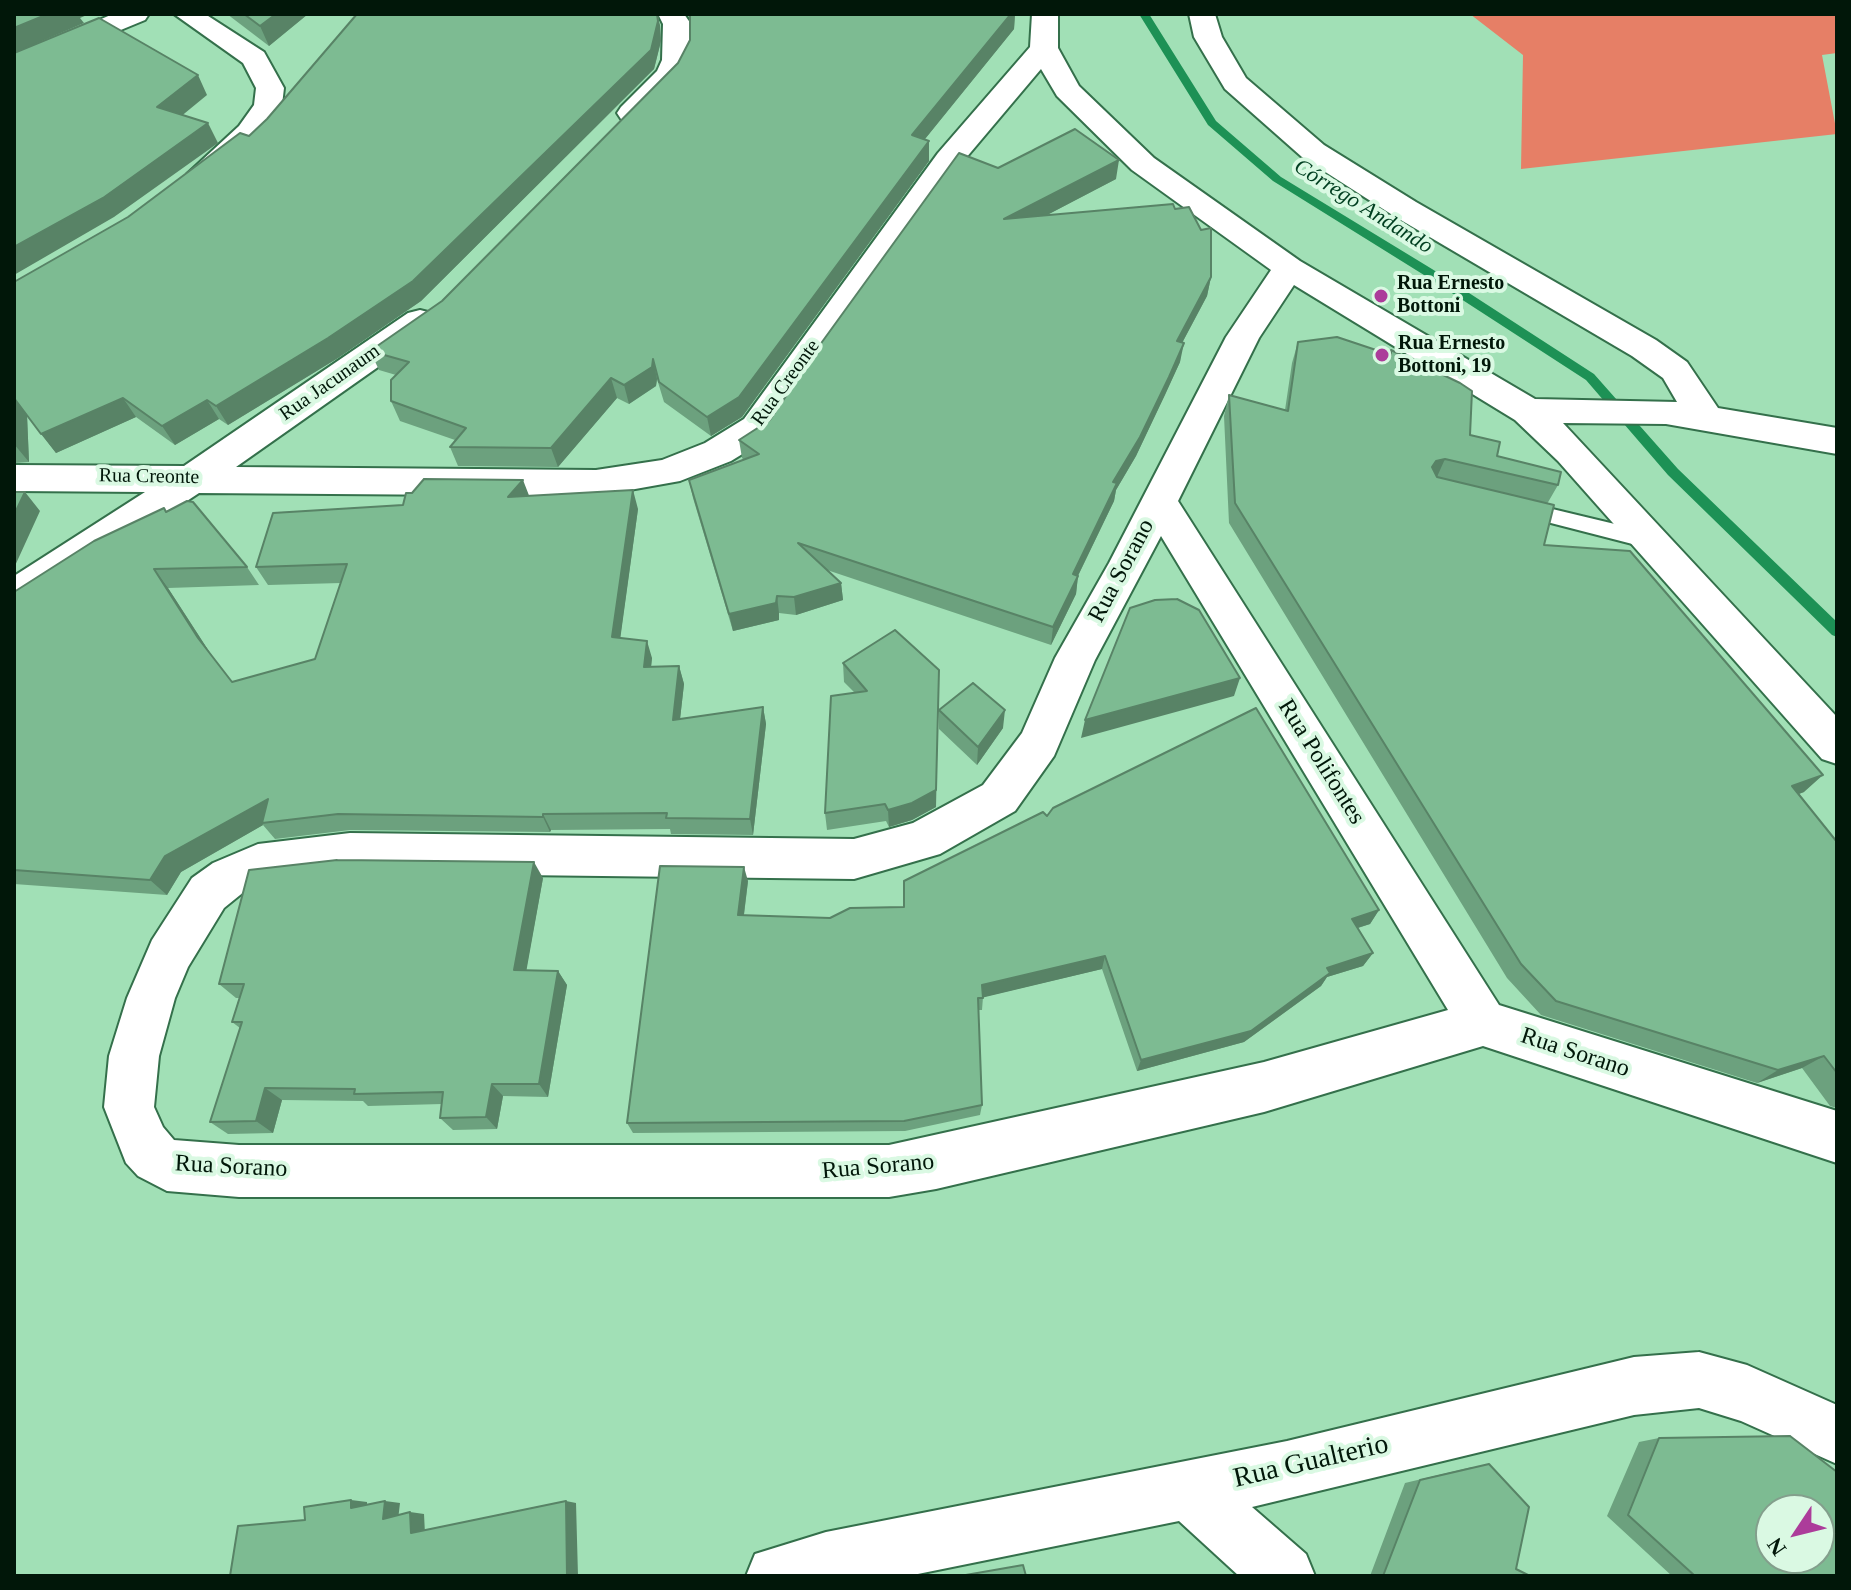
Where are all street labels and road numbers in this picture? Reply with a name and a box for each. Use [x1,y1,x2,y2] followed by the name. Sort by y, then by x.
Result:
[747,335,825,431] street label: Rua Creonte
[275,340,385,426] street label: Rua Jacunaum
[99,464,199,490] street label: Rua Creonte
[1083,515,1161,627] street label: Rua Sorano
[1271,694,1371,830] street label: Rua Polifontes
[1517,1022,1633,1084] street label: Rua Sorano
[821,1148,935,1186] street label: Rua Sorano
[174,1150,288,1184] street label: Rua Sorano
[1230,1428,1392,1496] street label: Rua Gualterio

